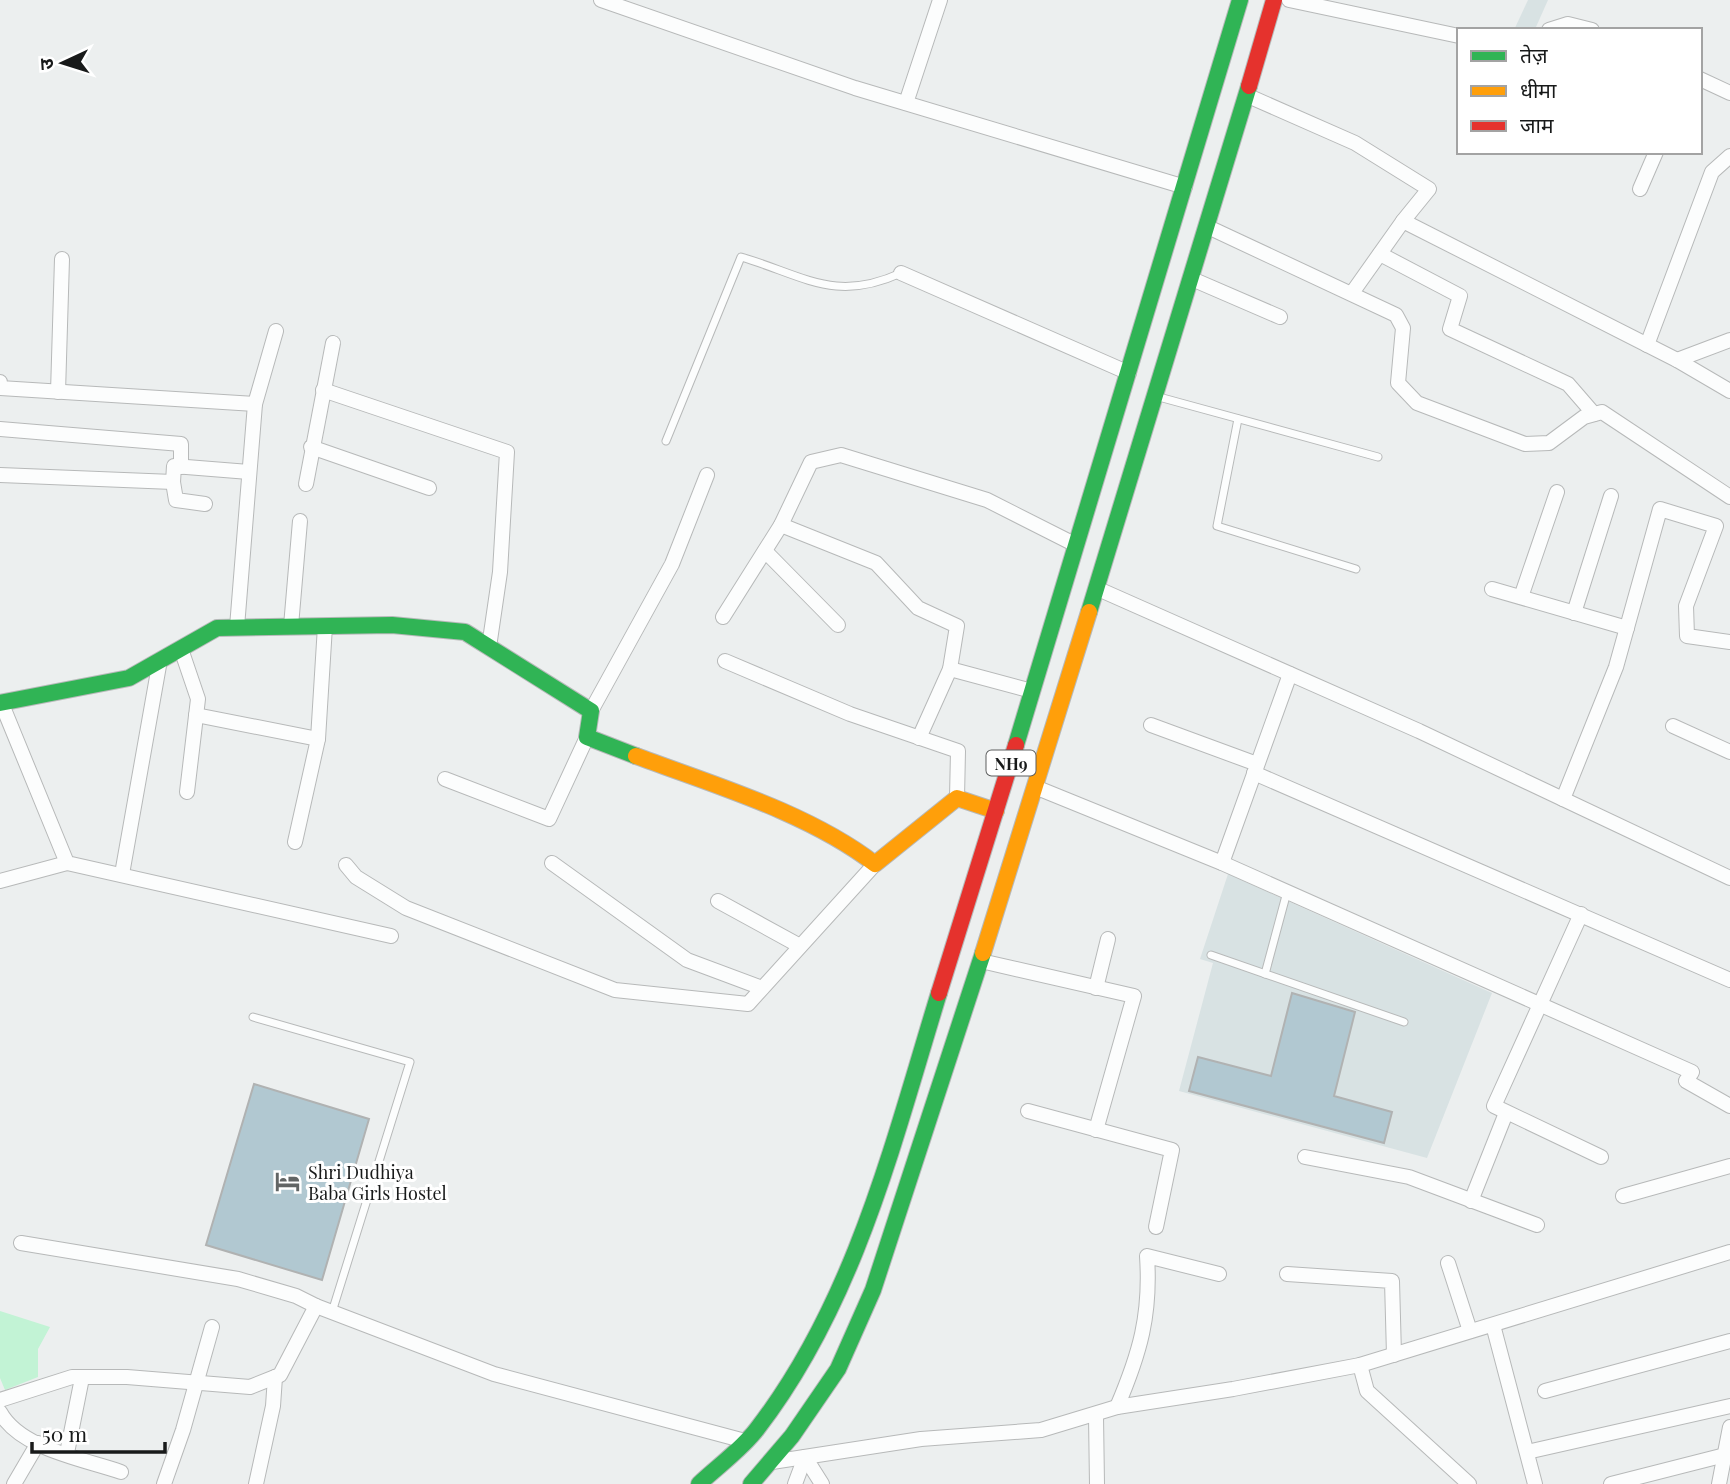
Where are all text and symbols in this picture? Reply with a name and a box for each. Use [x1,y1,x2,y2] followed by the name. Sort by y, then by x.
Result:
[28,28,98,98] north arrow
[1457,28,1702,154] legend
[1520,40,1548,68] text: तेज़
[32,57,58,71] text: उ
[1520,75,1557,103] text: धीमा
[1520,110,1554,138] text: जाम
[986,750,1036,776] road number: NH9
[308,1160,447,1205] place label: Shri Dudhiya Baba Girls Hostel
[274,1168,302,1196] hotel icon: Shri Dudhiya Baba Girls Hostel
[32,1410,164,1454] scale bar
[42,1419,88,1447] text: 50 m

